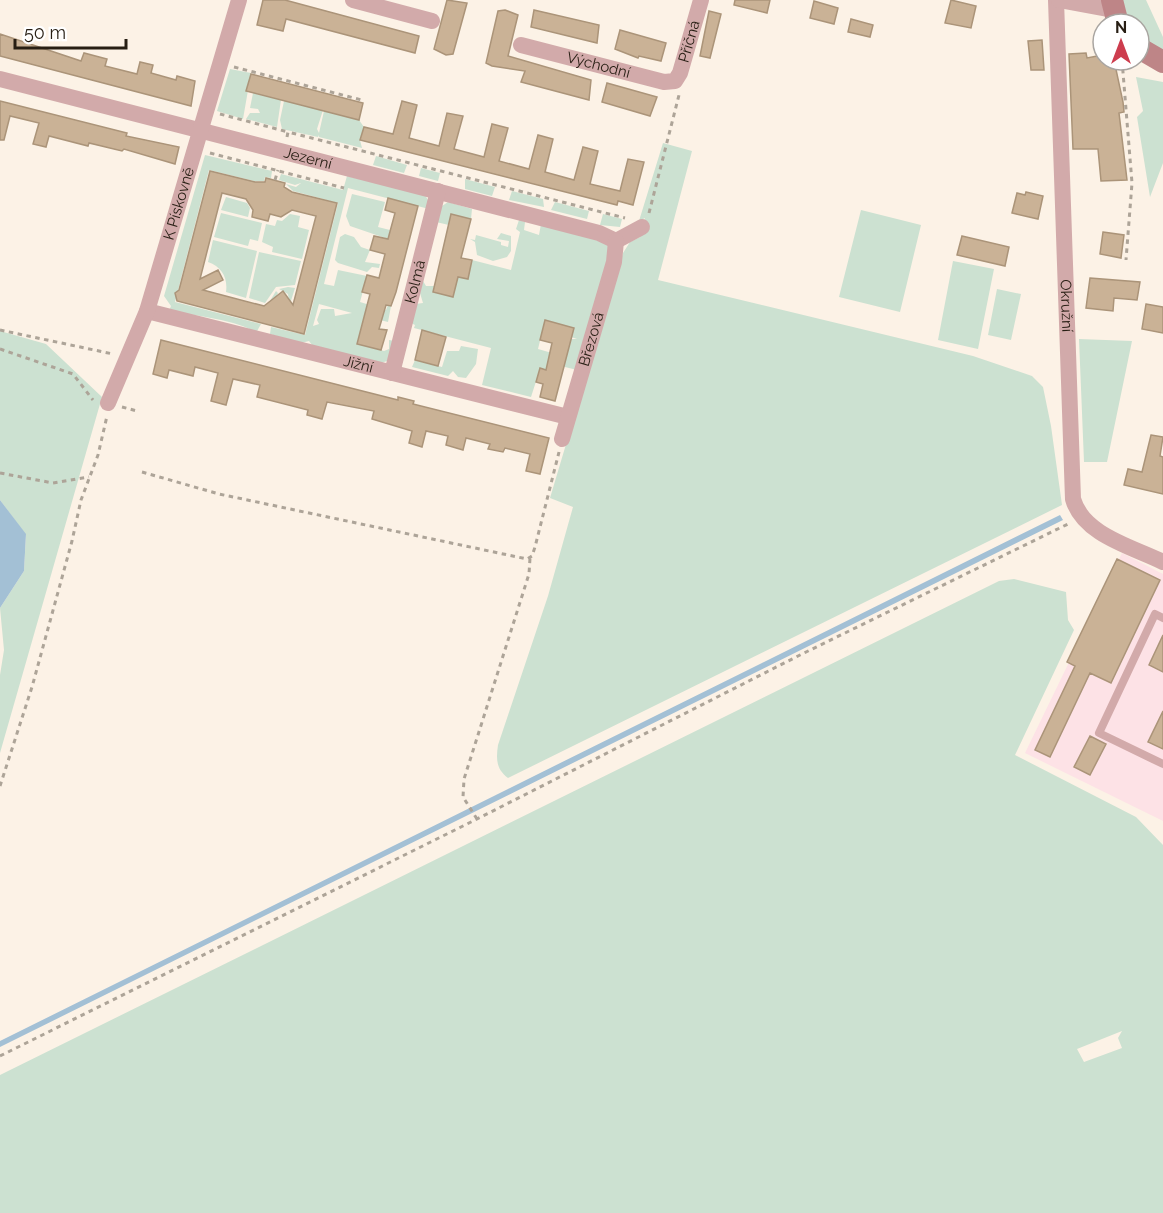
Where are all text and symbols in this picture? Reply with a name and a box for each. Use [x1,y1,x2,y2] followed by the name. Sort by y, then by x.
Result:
[15,12,126,50] scale bar
[1091,12,1151,72] north arrow
[674,18,704,65] street label: Příčná
[1115,18,1127,37] text: N
[24,22,66,43] text: 50 m
[565,48,633,82] street label: Východní
[282,143,335,173] street label: Jezerní
[160,165,198,242] street label: K Pískovně
[401,258,429,305] street label: Kolmá
[1057,279,1076,333] street label: Okružní
[575,310,608,368] street label: Březová
[342,352,376,377] street label: Jižní

